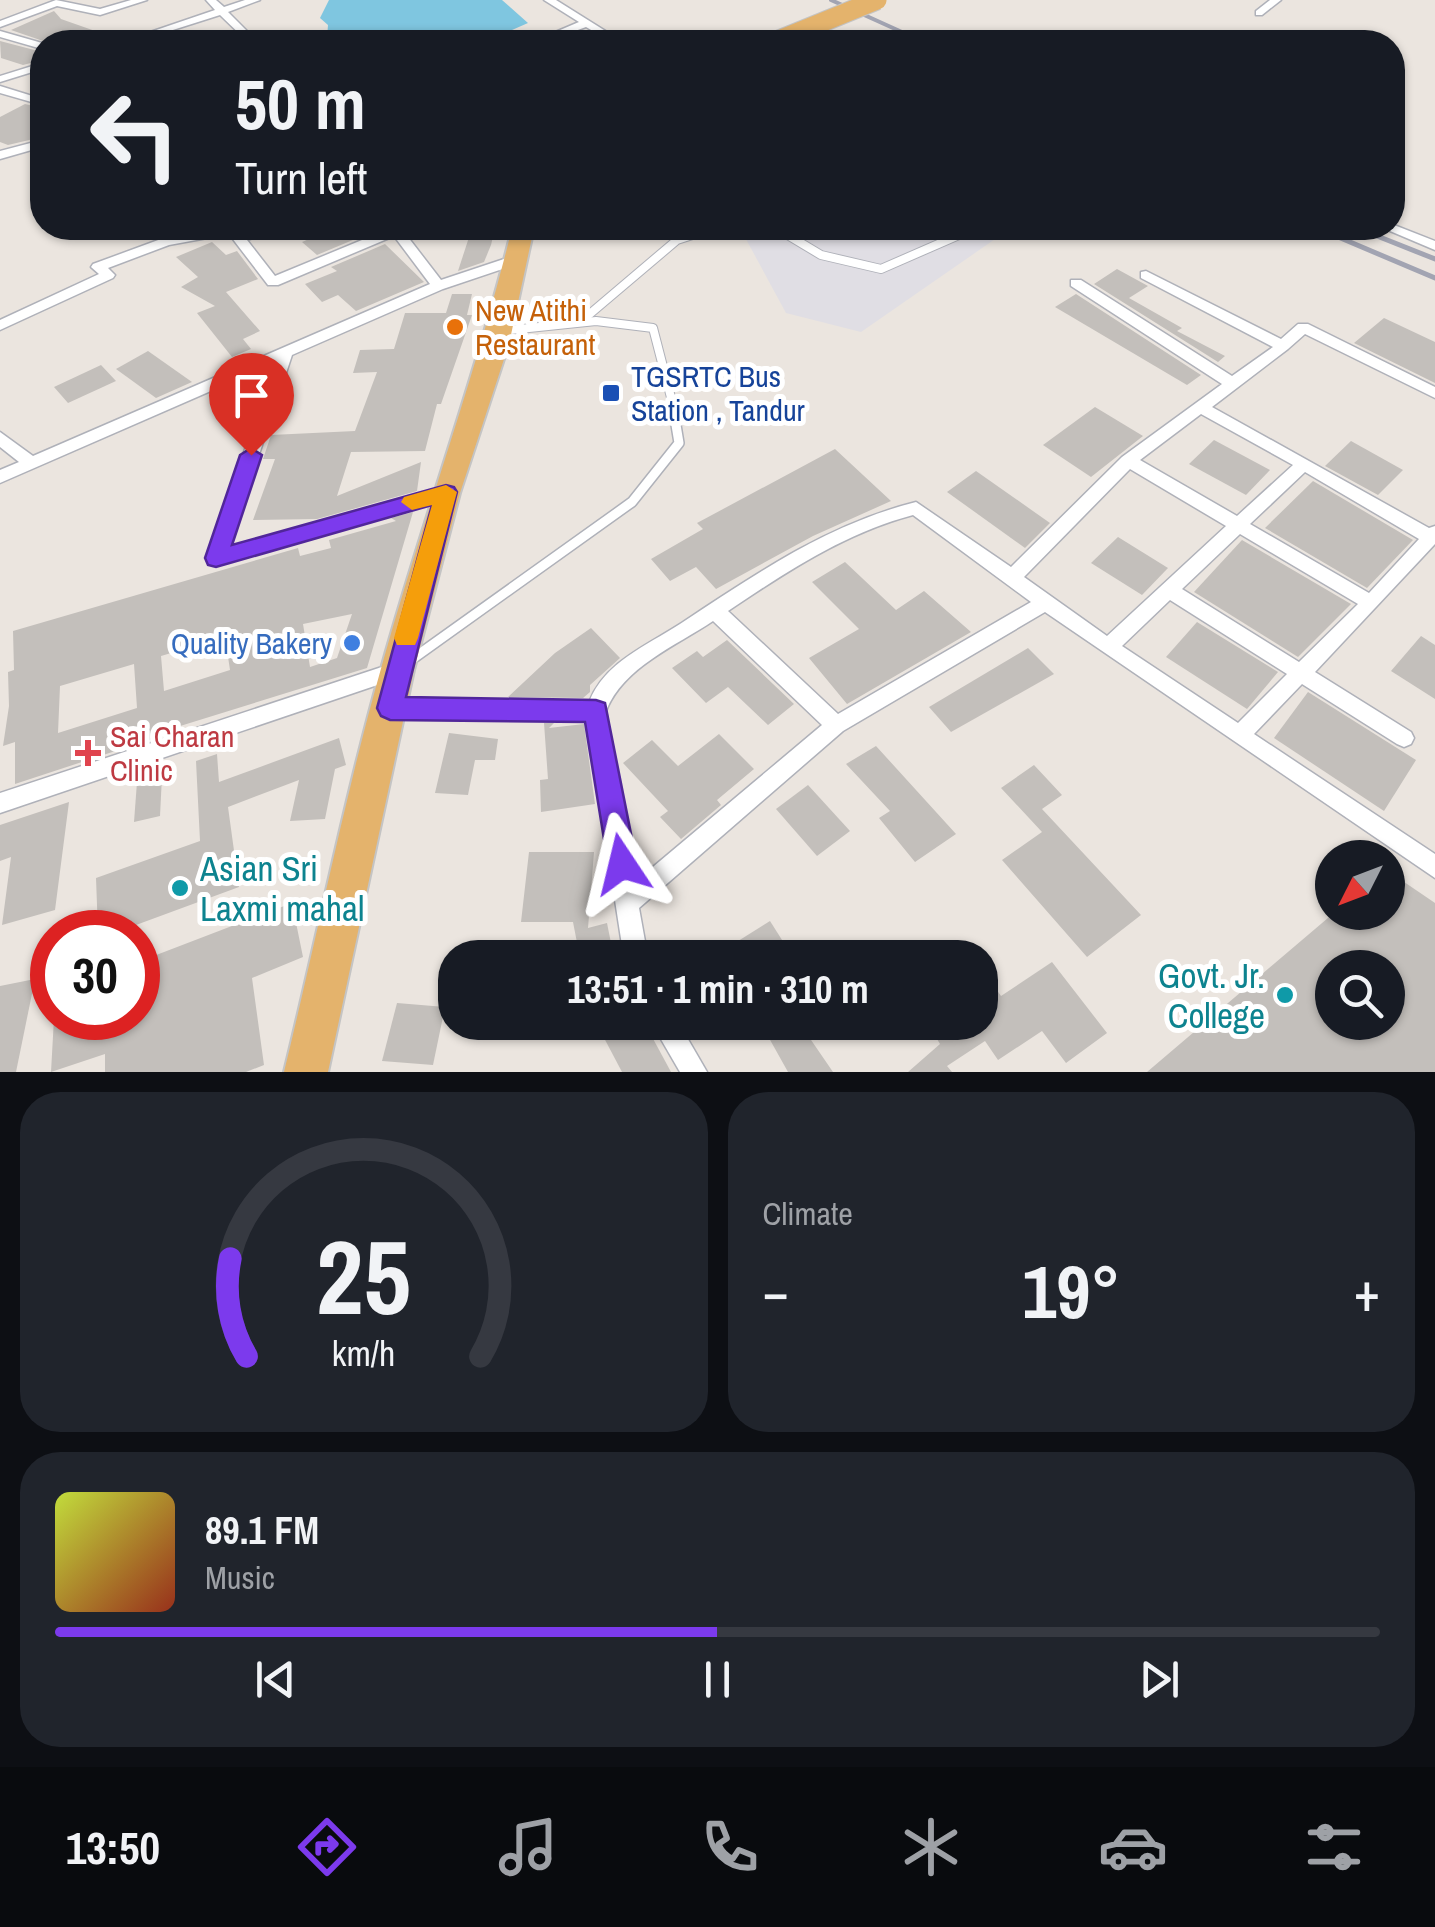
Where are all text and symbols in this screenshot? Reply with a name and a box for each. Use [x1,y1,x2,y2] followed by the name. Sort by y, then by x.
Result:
[235,57,366,151] text: 50 m
[70,70,200,200] icon: left
[235,147,367,208] text: Turn left
[475,290,595,364] place label: New Atithi Restaurant
[444,316,466,338] marker: New Atithi Restaurant
[209,353,294,456] pin
[631,356,806,430] place label: TGSRTC Bus Station , Tandur
[224,368,279,423] icon: arrive
[600,382,622,404] marker: TGSRTC Bus Station , Tandur
[171,623,333,663] place label: Quality Bakery
[341,632,363,654] marker: Quality Bakery
[110,716,234,790] place label: Sai Charan Clinic
[75,740,101,766] marker: Sai Charan Clinic
[570,812,674,916] position arrow
[1315,840,1405,930] north arrow
[1315,840,1405,1040] map controls
[199,845,364,932] place label: Asian Sri Laxmi mahal
[169,877,191,899] marker: Asian Sri Laxmi mahal
[30,910,160,1040] speed limit sign: 30
[1315,950,1405,1040] button: search
[1158,952,1265,1039] place label: Govt. Jr. College
[567,964,869,1015] text: 13:51 · 1 min · 310 m
[1274,984,1296,1006] marker: Govt. Jr. College
[763,1192,853,1235] text: Climate
[316,1206,411,1346] text: 25
[1022,1240,1120,1341] text: 19°
[763,1254,789,1328] text: −
[1354,1254,1380,1328] text: +
[332,1329,396,1377] text: km/h
[205,1505,319,1556] text: 89.1 FM
[205,1556,275,1599] text: Music
[248,1652,303,1707] icon: previous
[690,1652,745,1707] icon: pause
[1132,1652,1187,1707] icon: next
[292,1812,362,1882] icon: directions
[493,1812,563,1882] icon: music
[695,1812,765,1882] icon: phone
[896,1812,966,1882] icon: climate
[1098,1812,1168,1882] icon: car
[1299,1812,1369,1882] icon: filters
[66,1817,160,1878] text: 13:50

